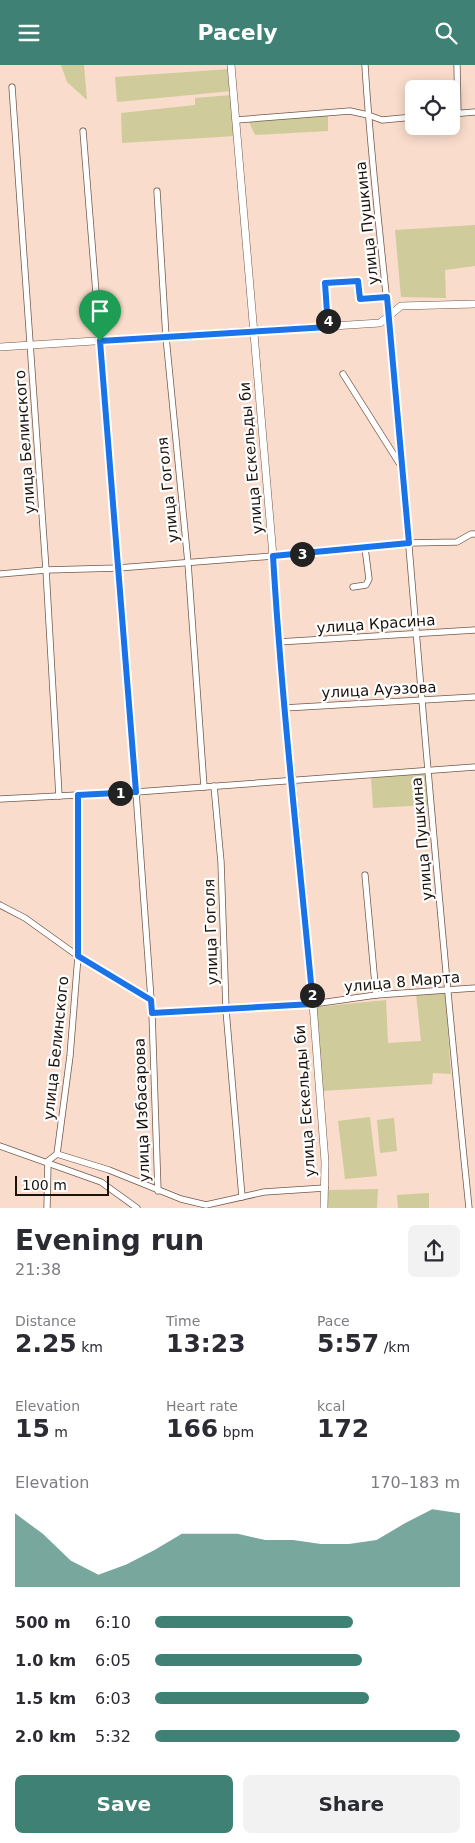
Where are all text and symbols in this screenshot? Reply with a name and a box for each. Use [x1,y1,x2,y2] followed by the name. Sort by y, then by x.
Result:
[15,19,43,47] icon: menu
[432,19,460,47] icon: search
[197,20,278,45] text: Pacely
[405,80,460,135] map controls
[405,80,460,135] button: locate
[352,160,382,286] street label: улица Пушкина
[79,290,121,341] pin
[86,297,114,325] icon: arrive
[316,309,340,333] pin: 4
[324,313,333,329] text: 4
[11,369,39,515] street label: улица Белинского
[235,381,267,535] street label: улица Ескельды би
[153,436,183,544] street label: улица Гоголя
[290,541,314,567] pin: 3
[298,546,307,562] text: 3
[316,611,436,637] street label: улица Красина
[321,678,437,702] street label: улица Ауэзова
[408,776,436,902] street label: улица Пушкина
[108,781,132,805] pin: 1
[116,785,125,801] text: 1
[200,879,222,985] street label: улица Гоголя
[343,968,461,996] street label: улица 8 Марта
[39,975,73,1121] street label: улица Белинского
[300,983,324,1007] pin: 2
[308,987,317,1003] text: 2
[291,1024,319,1178] street label: улица Ескельды би
[130,1038,154,1182] street label: улица Избасарова
[15,1173,109,1196] scale bar
[22,1177,67,1193] text: 100 m
[15,1224,204,1257] text: Evening run
[408,1225,460,1277] button: share
[15,1260,61,1279] text: 21:38
[15,1313,76,1329] text: Distance
[166,1313,200,1329] text: Time
[317,1313,350,1329] text: Pace
[15,1329,77,1358] text: 2.25
[166,1329,246,1358] text: 13:23
[317,1329,379,1358] text: 5:57
[77,1339,103,1355] text: km
[379,1339,410,1355] text: /km
[15,1398,80,1414] text: Elevation
[166,1398,238,1414] text: Heart rate
[317,1398,345,1414] text: kcal
[15,1414,50,1443] text: 15
[166,1414,218,1443] text: 166
[317,1414,369,1443] text: 172
[50,1424,68,1440] text: m
[218,1424,254,1440] text: bpm
[15,1473,89,1492] text: Elevation
[370,1473,460,1492] text: 170–183 m
[15,1613,71,1632] text: 500 m
[95,1613,131,1632] text: 6:10
[15,1651,76,1670] text: 1.0 km
[95,1651,131,1670] text: 6:05
[15,1689,76,1708] text: 1.5 km
[95,1689,131,1708] text: 6:03
[15,1727,76,1746] text: 2.0 km
[95,1727,131,1746] text: 5:32
[15,1775,233,1833] button: Save
[243,1775,460,1833] button: Share

